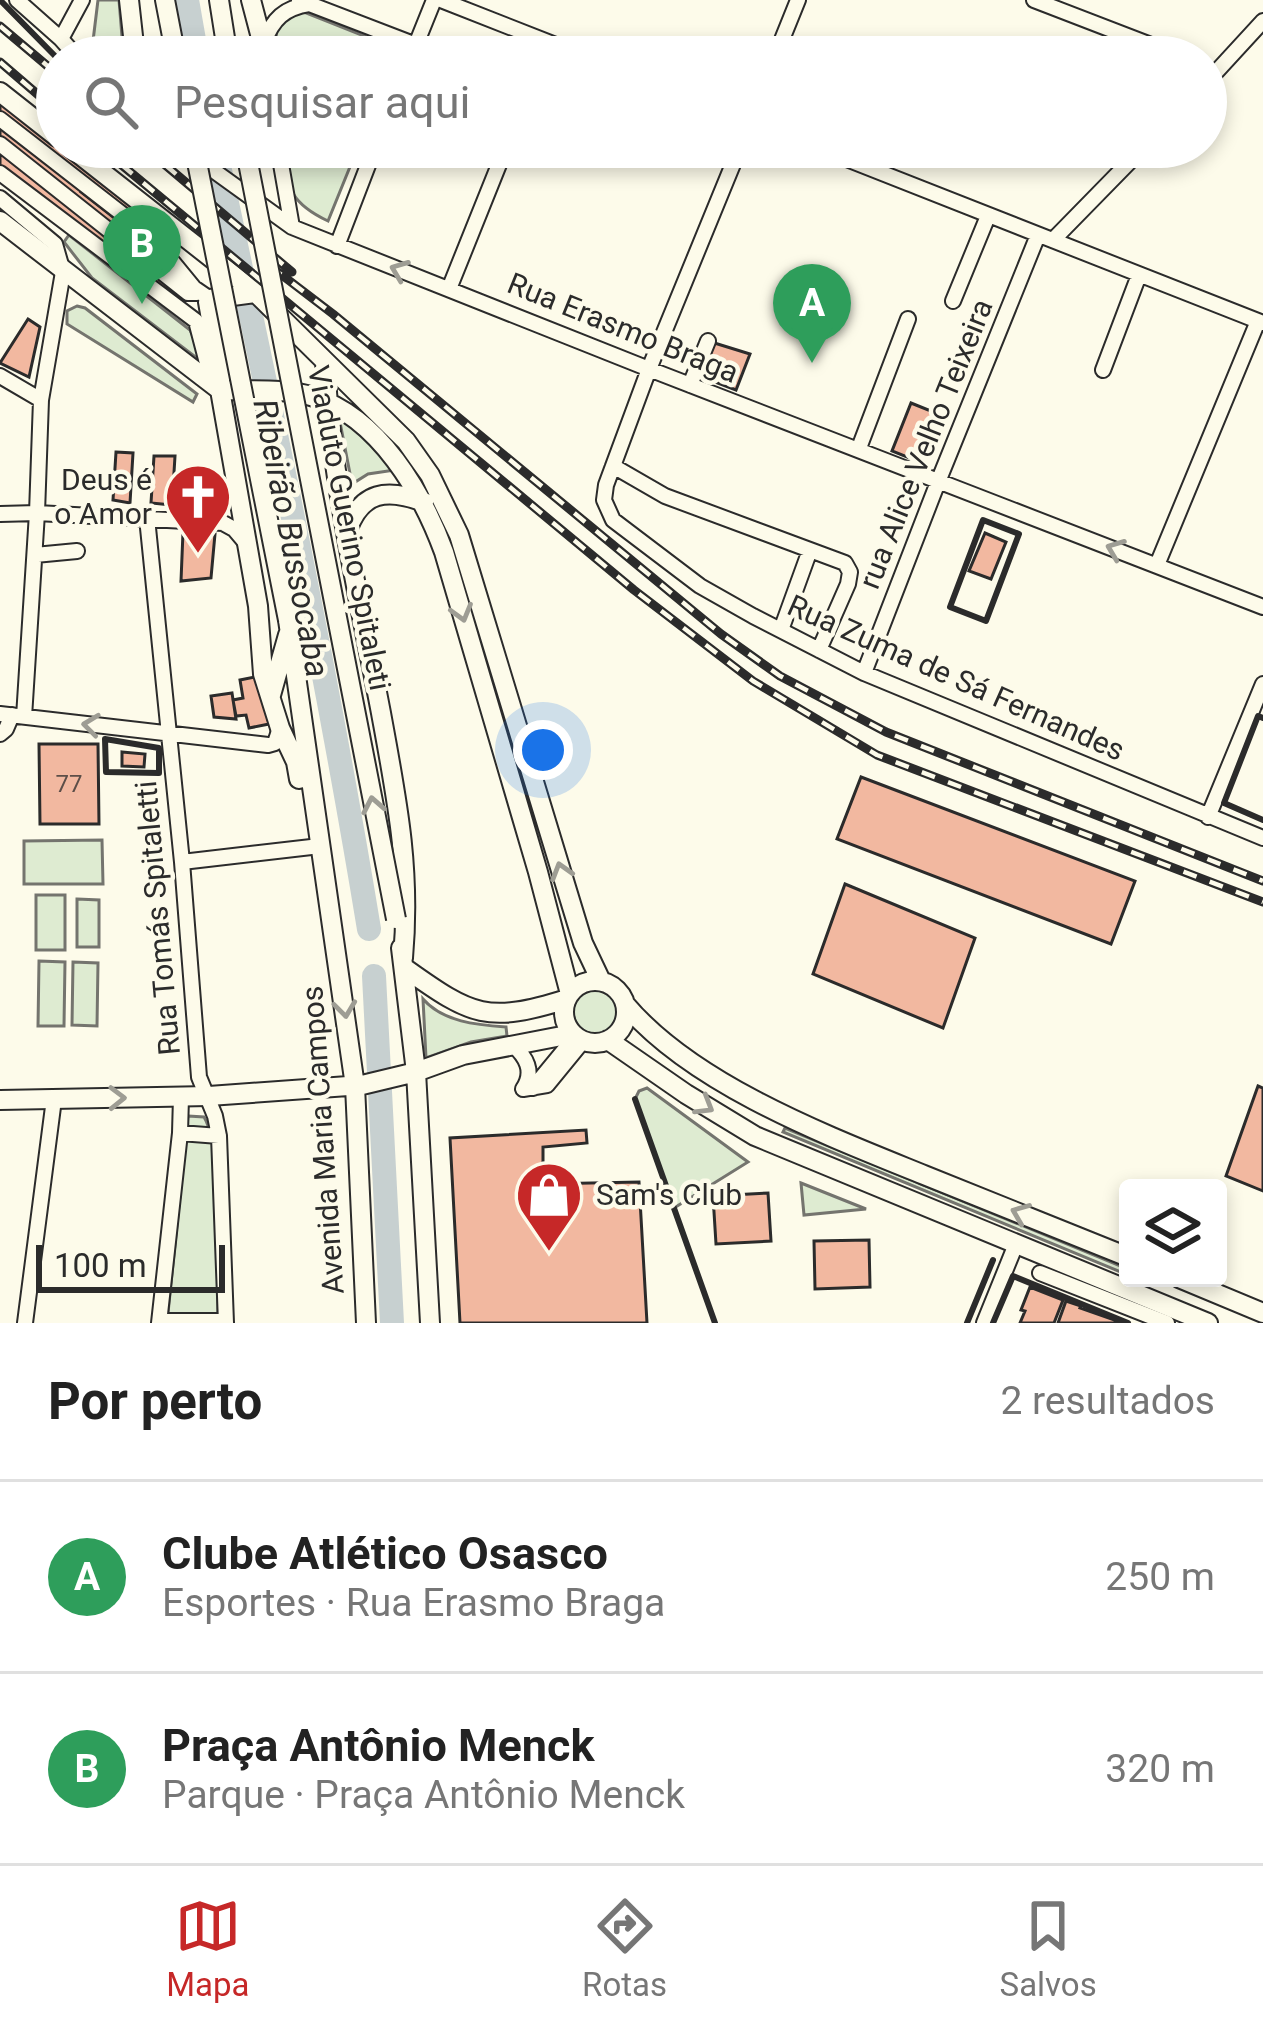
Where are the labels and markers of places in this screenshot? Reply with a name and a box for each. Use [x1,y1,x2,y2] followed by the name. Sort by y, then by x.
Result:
[103,205,181,304] pin: B
[773,264,851,363] pin: A
[54,462,152,531] place label: Deus é o Amor
[163,462,233,556] church icon: Deus é o Amor
[514,1160,584,1254] shop icon: Sam's Club
[596,1177,742,1212] place label: Sam's Club

